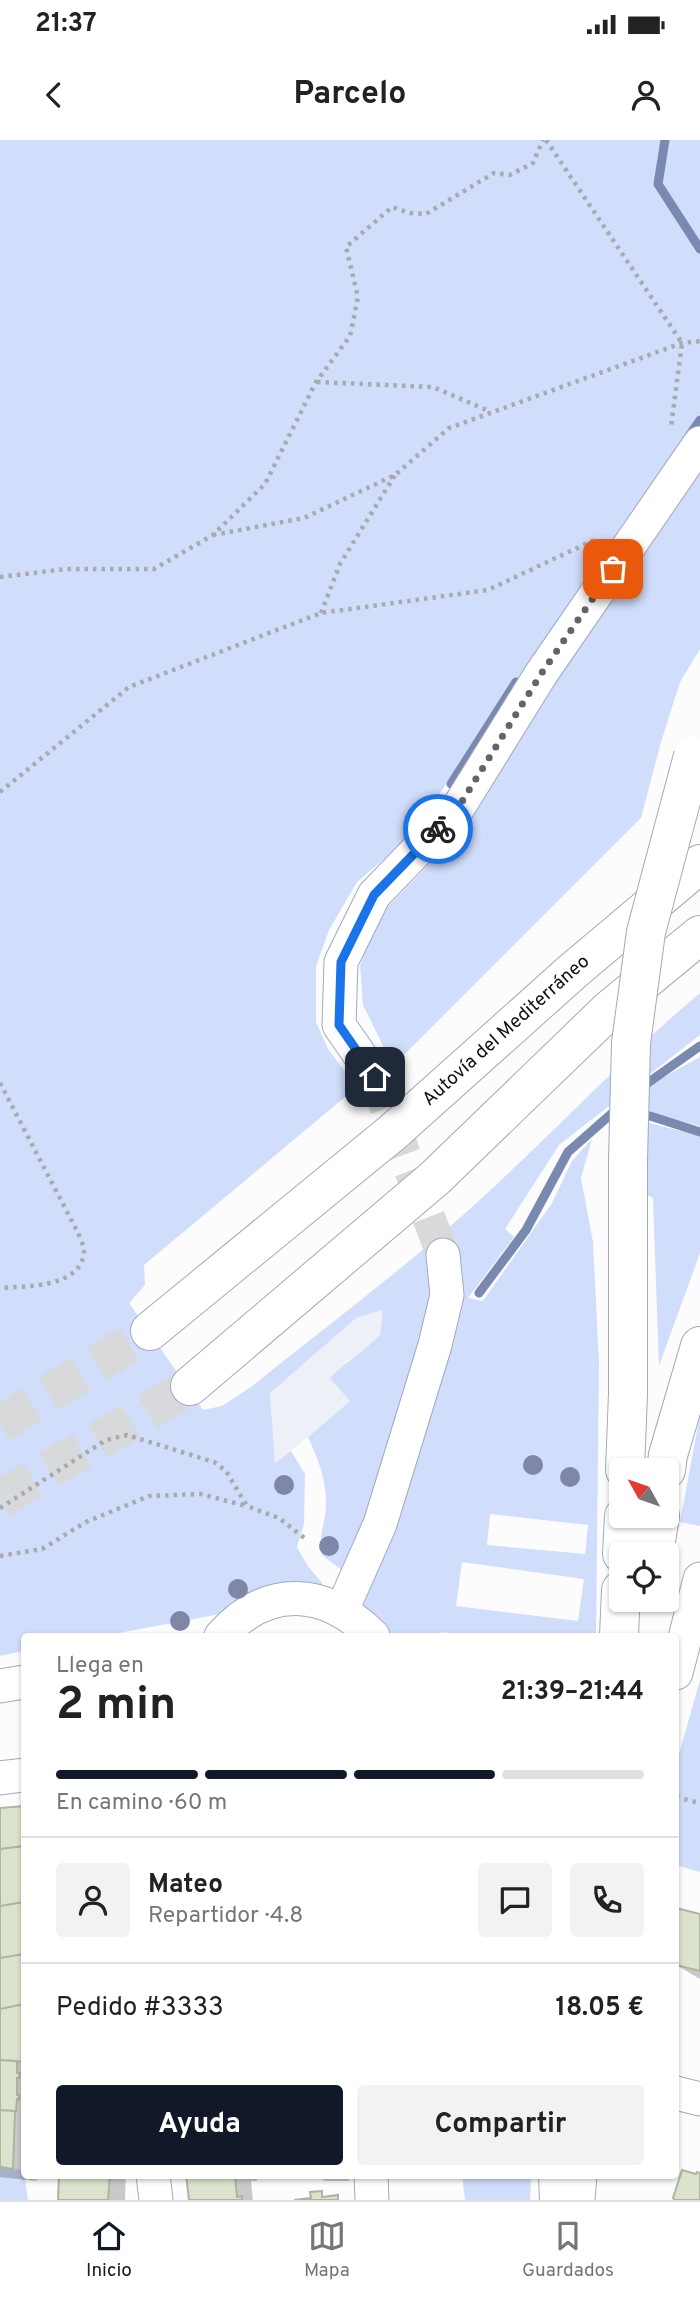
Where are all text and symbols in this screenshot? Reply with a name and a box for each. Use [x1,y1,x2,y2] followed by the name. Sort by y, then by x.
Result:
[35,8,97,41] text: 21:37
[294,75,406,115] text: Parcelo
[35,76,73,114] icon: back
[627,76,665,114] icon: person
[583,539,643,599] pin
[594,550,632,588] icon: bag
[403,794,473,864] courier
[419,810,457,848] icon: bike
[418,950,595,1112] street label: Autovía del Mediterráneo
[345,1047,405,1107] pin
[356,1058,394,1096] icon: home
[609,1458,679,1528] north arrow
[609,1458,679,1612] map controls
[609,1542,679,1612] button: locate
[56,1652,144,1681] text: Llega en
[501,1676,644,1709] text: 21:39–21:44
[56,1677,176,1736] text: 2 min
[56,1789,227,1818] text: En camino · 60 m
[56,1863,130,1937] button: person
[478,1863,552,1937] button: chat
[570,1863,644,1937] button: phone
[148,1869,223,1902] text: Mateo
[148,1902,303,1931] text: Repartidor · 4.8
[56,1992,224,2025] text: Pedido #3333
[556,1992,644,2025] text: 18.05 €
[56,2085,343,2165] button: Ayuda
[357,2085,644,2165] button: Compartir
[86,2217,132,2283] tab: Inicio
[304,2217,350,2283] tab: Mapa
[522,2217,614,2283] tab: Guardados

